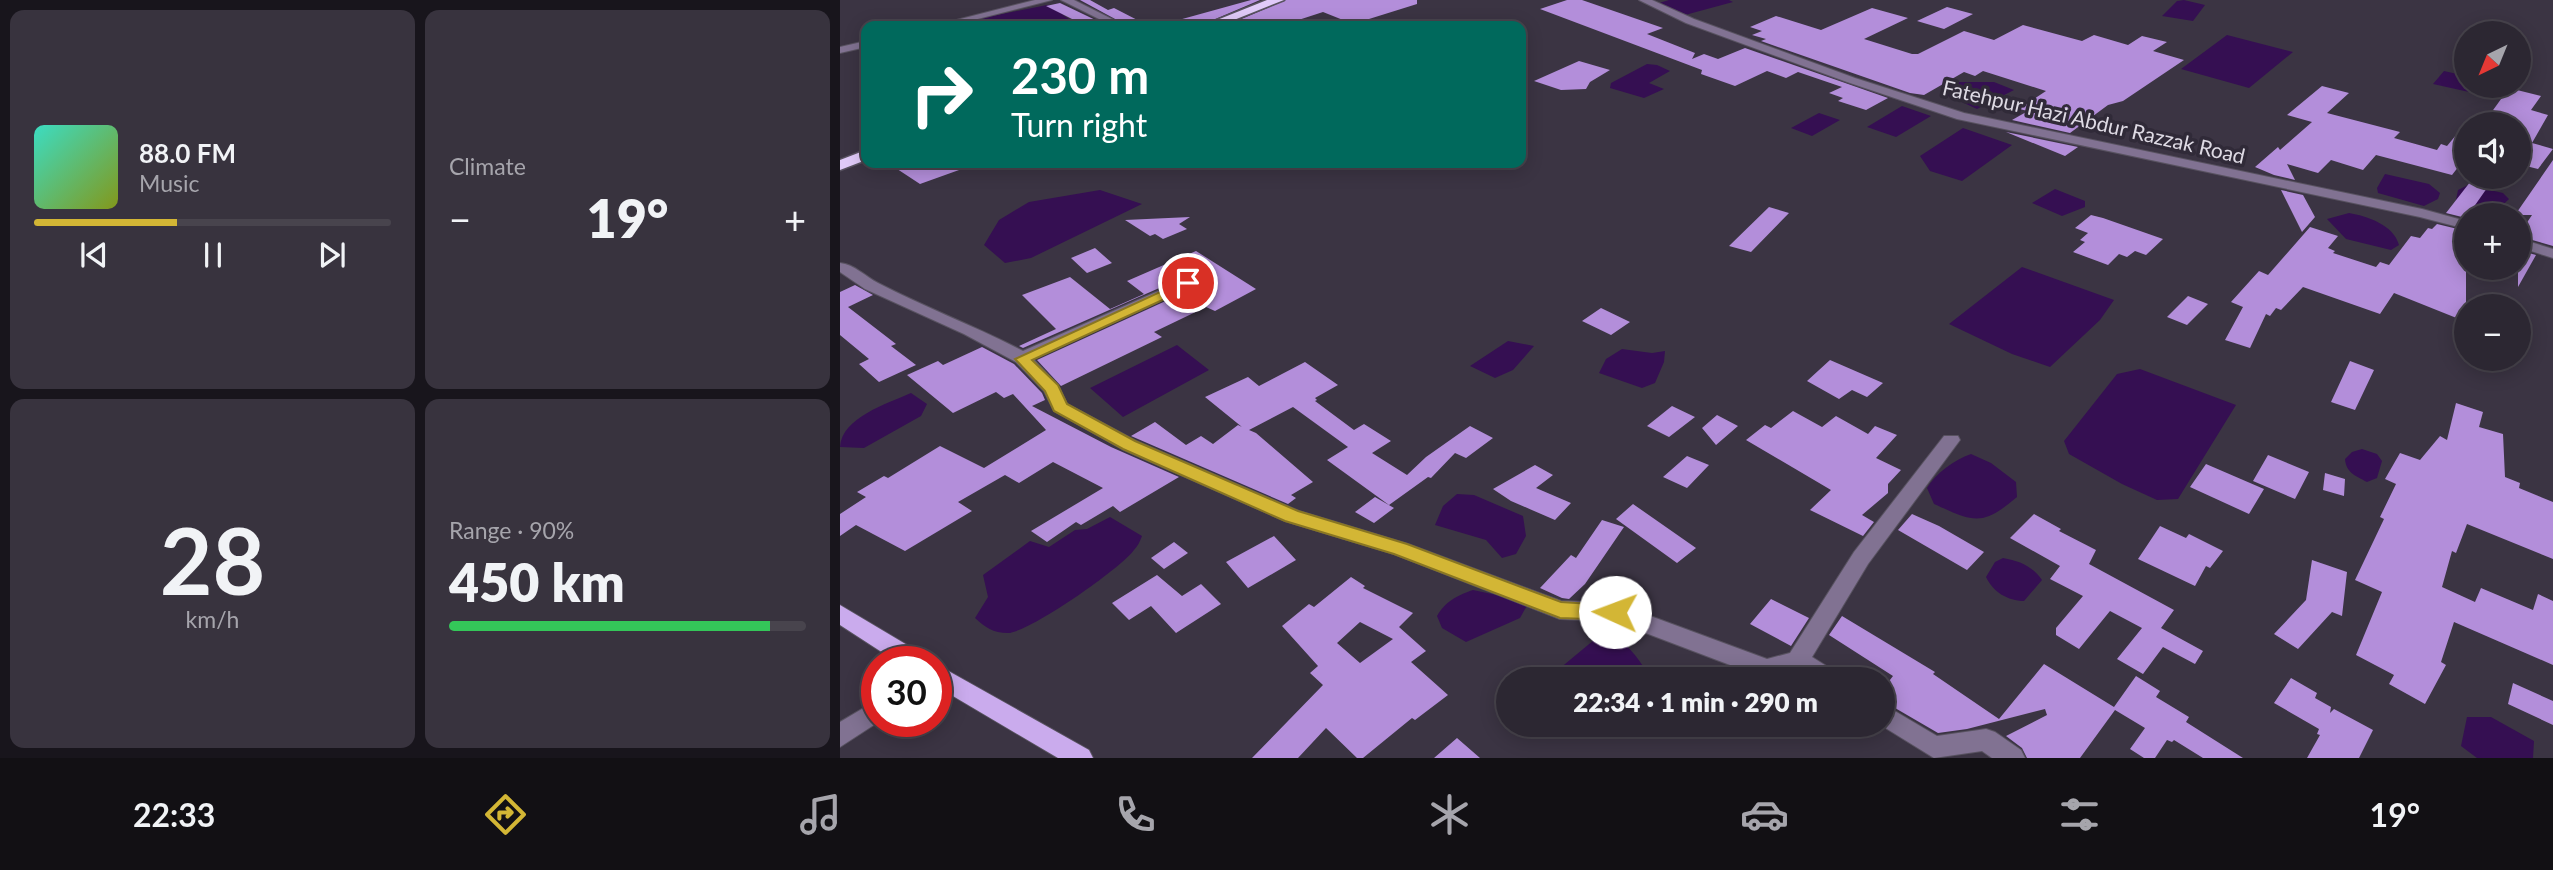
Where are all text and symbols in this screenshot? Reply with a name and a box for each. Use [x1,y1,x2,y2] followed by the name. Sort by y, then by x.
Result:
[2454,21,2530,98] north arrow
[2454,21,2531,371] map controls
[1011,46,1149,104] text: 230 m
[896,49,987,140] icon: right
[1940,74,2248,168] street label: Fatehpur Hazi Abdur Razzak Road
[1011,105,1147,144] text: Turn right
[2454,112,2531,189] button: sound
[139,137,236,169] text: 88.0 FM
[449,152,526,180] text: Climate
[139,169,199,197] text: Music
[587,187,668,249] text: 19°
[449,196,471,242] text: −
[784,196,806,242] text: +
[2454,203,2531,280] button: +
[75,236,113,274] icon: previous
[194,236,232,274] icon: pause
[313,236,351,274] icon: next
[1158,253,1218,313] pin
[1169,264,1207,302] icon: arrive
[2454,294,2531,371] button: −
[160,505,265,614] text: 28
[449,516,574,544] text: Range · 90%
[449,551,625,613] text: 450 km
[1578,575,1652,649] position arrow
[186,605,239,633] text: km/h
[861,646,952,737] speed limit sign: 30
[1573,686,1818,718] text: 22:34 · 1 min · 290 m
[481,790,530,839] icon: directions
[796,790,845,839] icon: music
[1111,790,1160,839] icon: phone
[1425,790,1474,839] icon: climate
[1740,790,1789,839] icon: car
[2055,790,2104,839] icon: filters
[133,795,215,834] text: 22:33
[2370,795,2420,834] text: 19°

